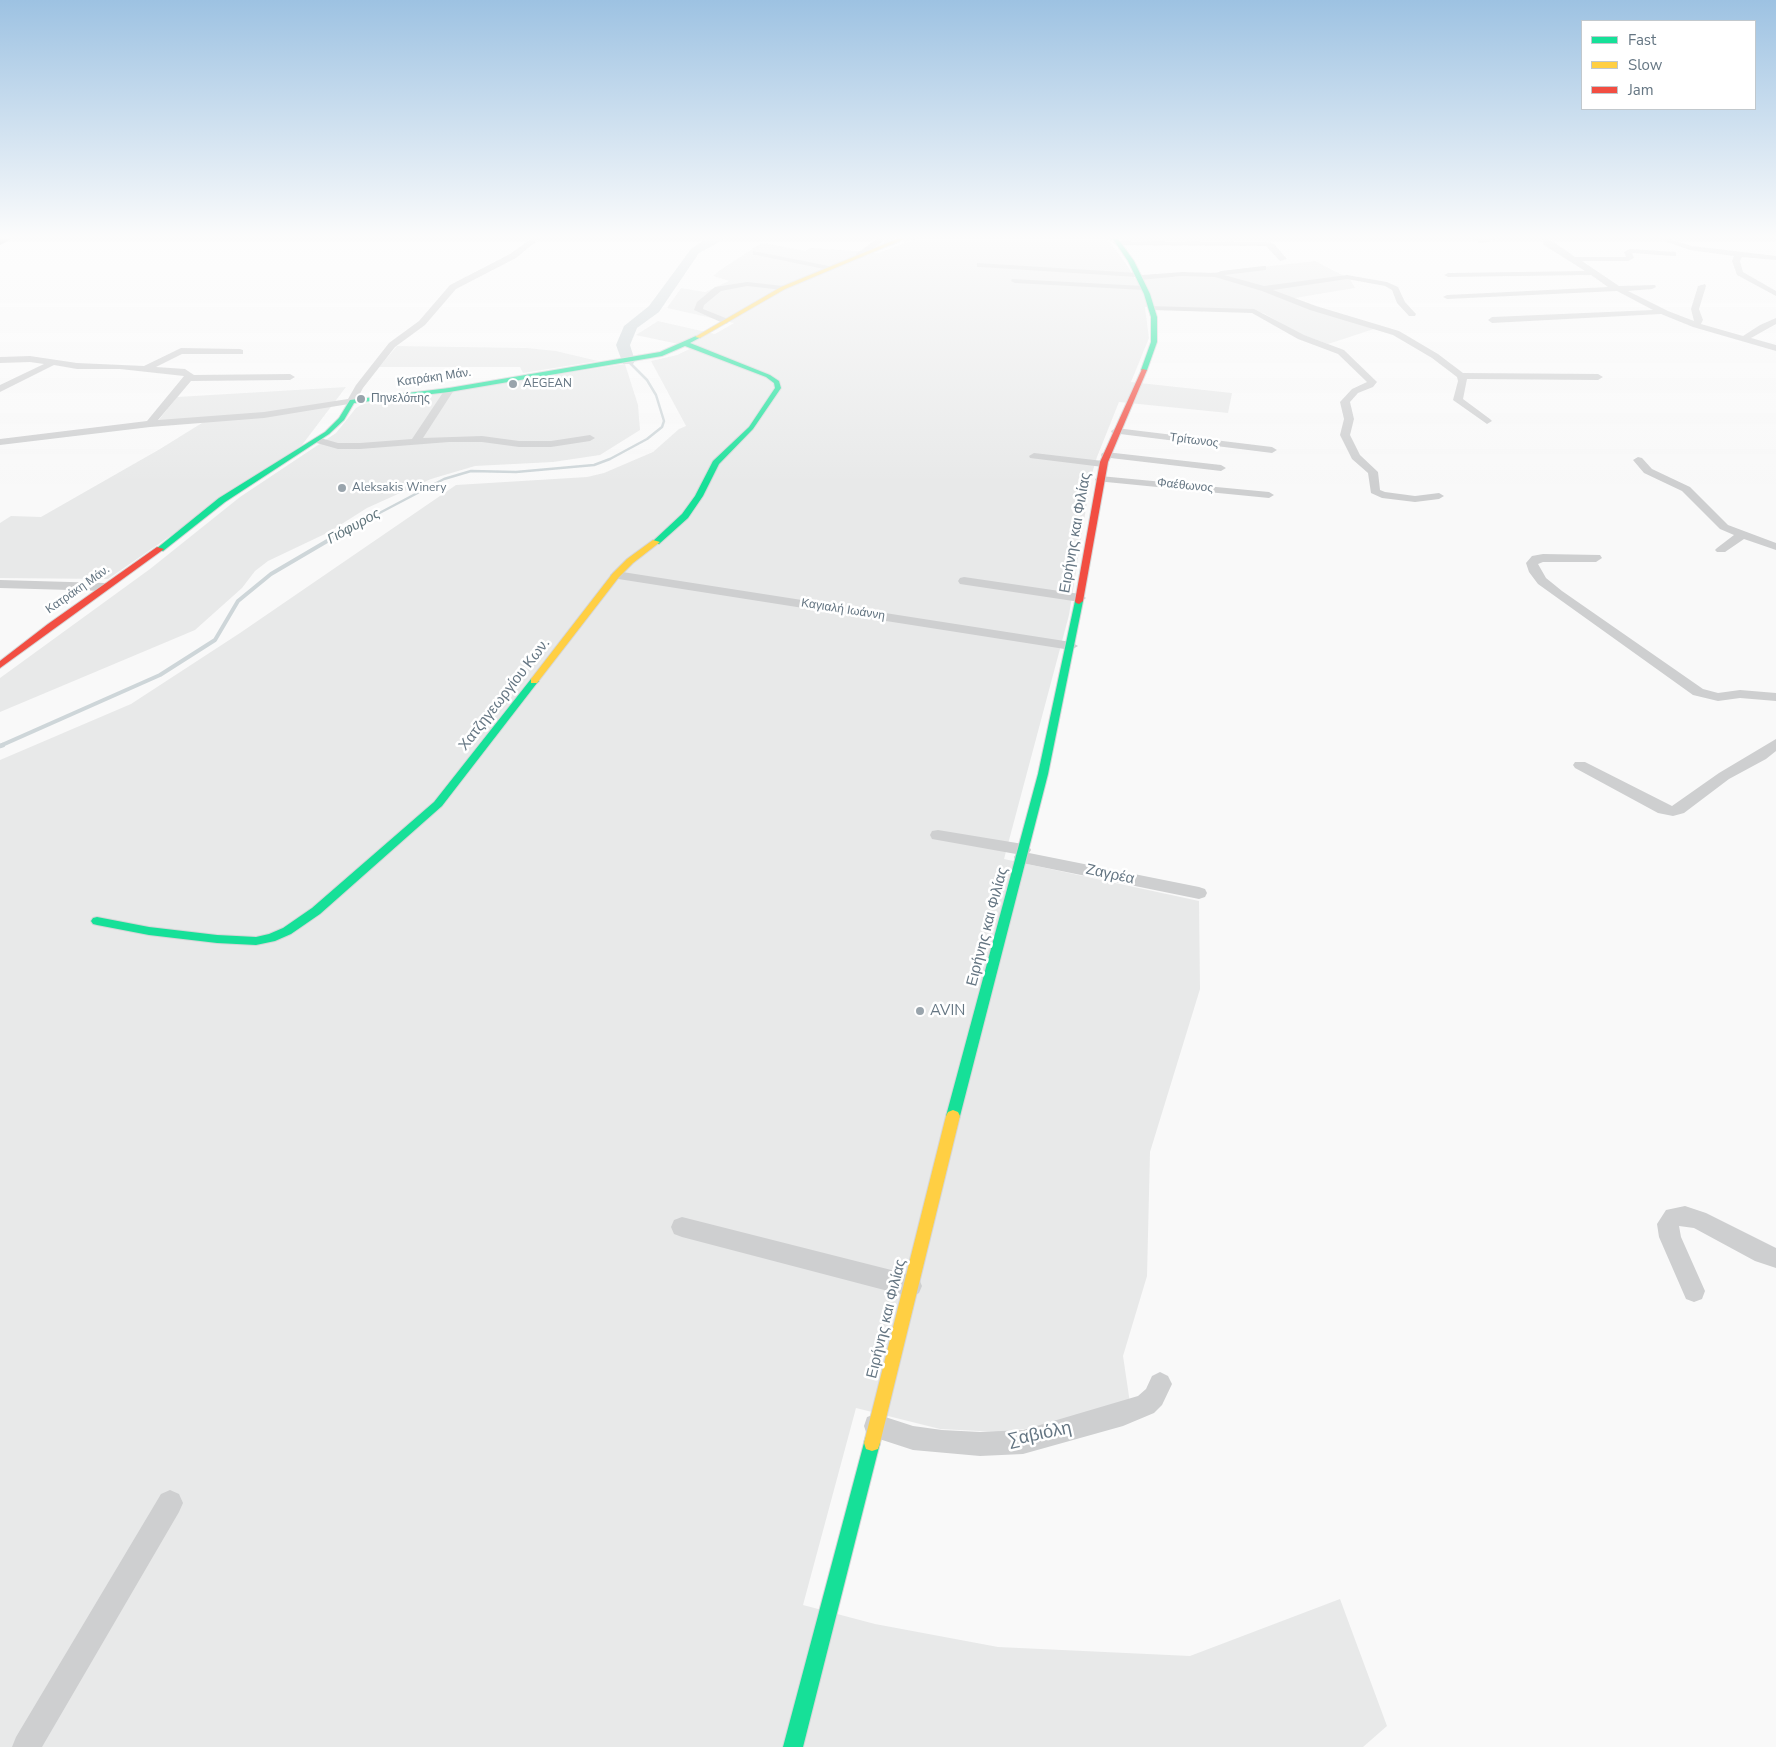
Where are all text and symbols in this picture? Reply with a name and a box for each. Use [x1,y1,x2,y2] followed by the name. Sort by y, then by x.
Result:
[1581,20,1756,110] legend
[1628,30,1656,50] text: Fast
[1628,55,1662,75] text: Slow
[1628,80,1654,100] text: Jam
[396,366,472,390] street label: Κατράκη Μάν.
[523,377,572,391] place label: AEGEAN
[507,378,519,390] marker: AEGEAN
[371,392,430,406] place label: Πηνελόπης
[355,393,367,405] marker: Πηνελόπης
[1169,431,1219,451] street label: Τρίτωνος
[1057,471,1095,595] street label: Ειρήνης και Φιλίας
[1156,476,1214,496] street label: Φαέθωνος
[352,481,446,495] place label: Aleksakis Winery
[336,482,348,494] marker: Aleksakis Winery
[325,506,383,548] water label: Γιόφυρος
[43,563,113,617] street label: Κατράκη Μάν.
[800,596,886,624] street label: Καγιαλή Ιωάννη
[456,635,554,755] street label: Χατζηγεωργίου Κων.
[1084,861,1136,889] street label: Ζαγρέα
[963,866,1013,988] street label: Ειρήνης και Φιλίας
[930,1002,965,1020] place label: AVIN
[914,1005,926,1017] marker: AVIN
[863,1257,911,1381] street label: Ειρήνης και Φιλίας
[1006,1418,1074,1452] street label: Σαβιόλη

